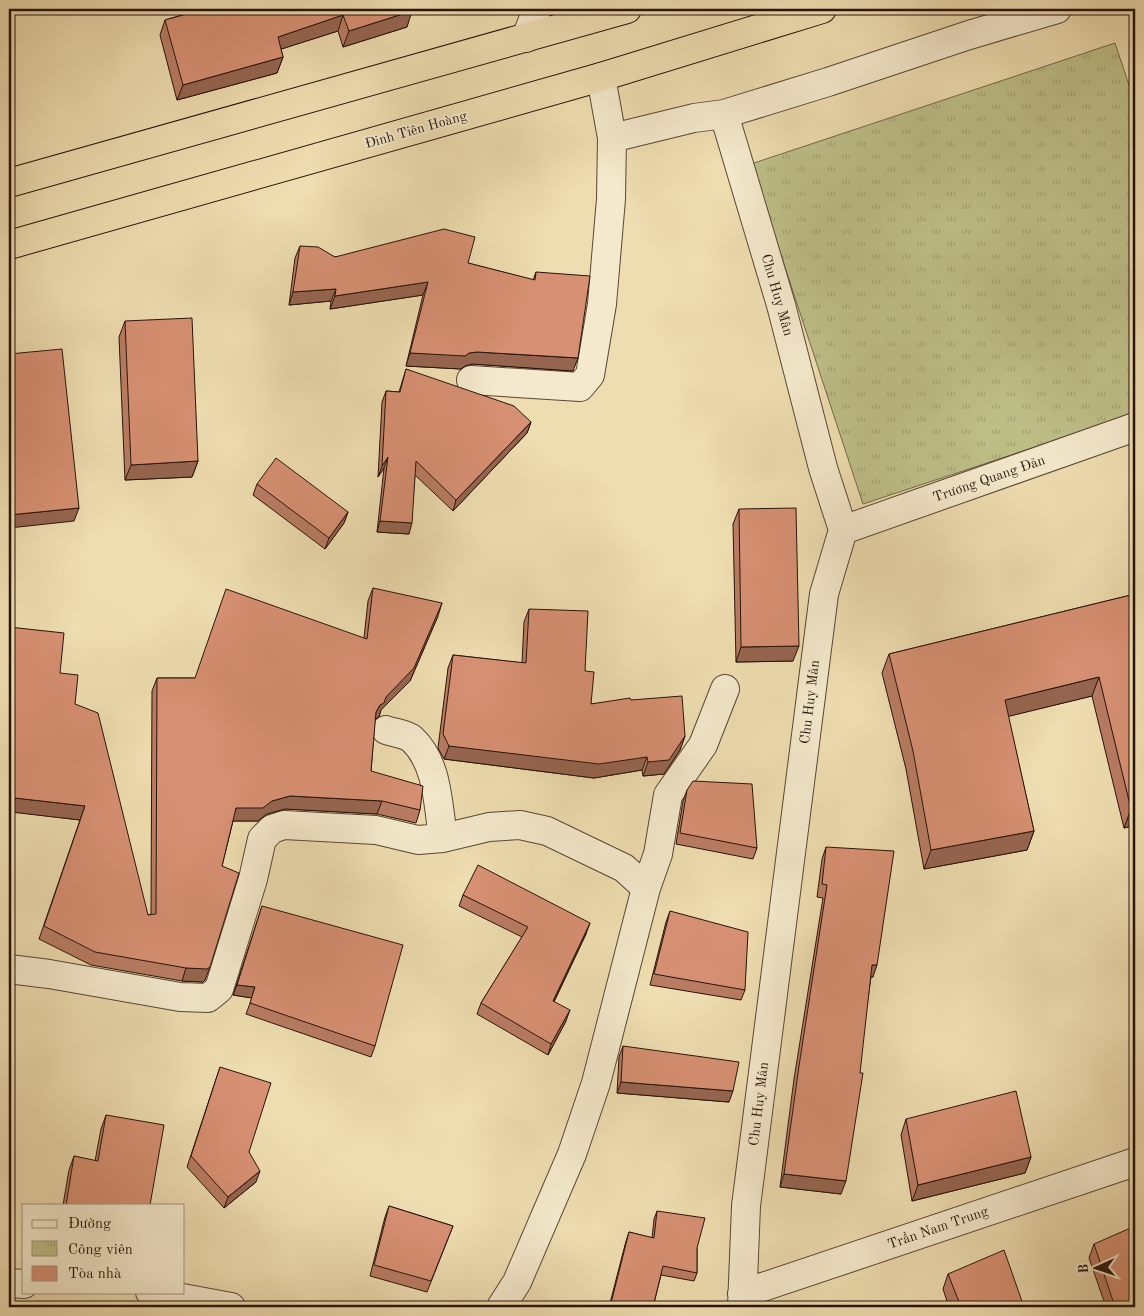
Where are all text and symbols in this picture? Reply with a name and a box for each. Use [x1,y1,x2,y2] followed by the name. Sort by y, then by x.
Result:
[363,109,469,151] street label: Đinh Tiên Hoàng
[759,252,795,338] street label: Chu Huy Mân
[931,453,1047,505] street label: Trương Quang Đản
[798,659,822,745] street label: Chu Huy Mân
[747,1061,771,1147] street label: Chu Huy Mân
[885,1202,990,1252] street label: Trần Nam Trung
[22,1204,185,1294] legend
[68,1217,111,1232] text: Đường
[68,1243,133,1258] text: Công viên
[1072,1244,1122,1294] north arrow
[1077,1263,1091,1274] text: B
[68,1267,122,1282] text: Tòa nhà

